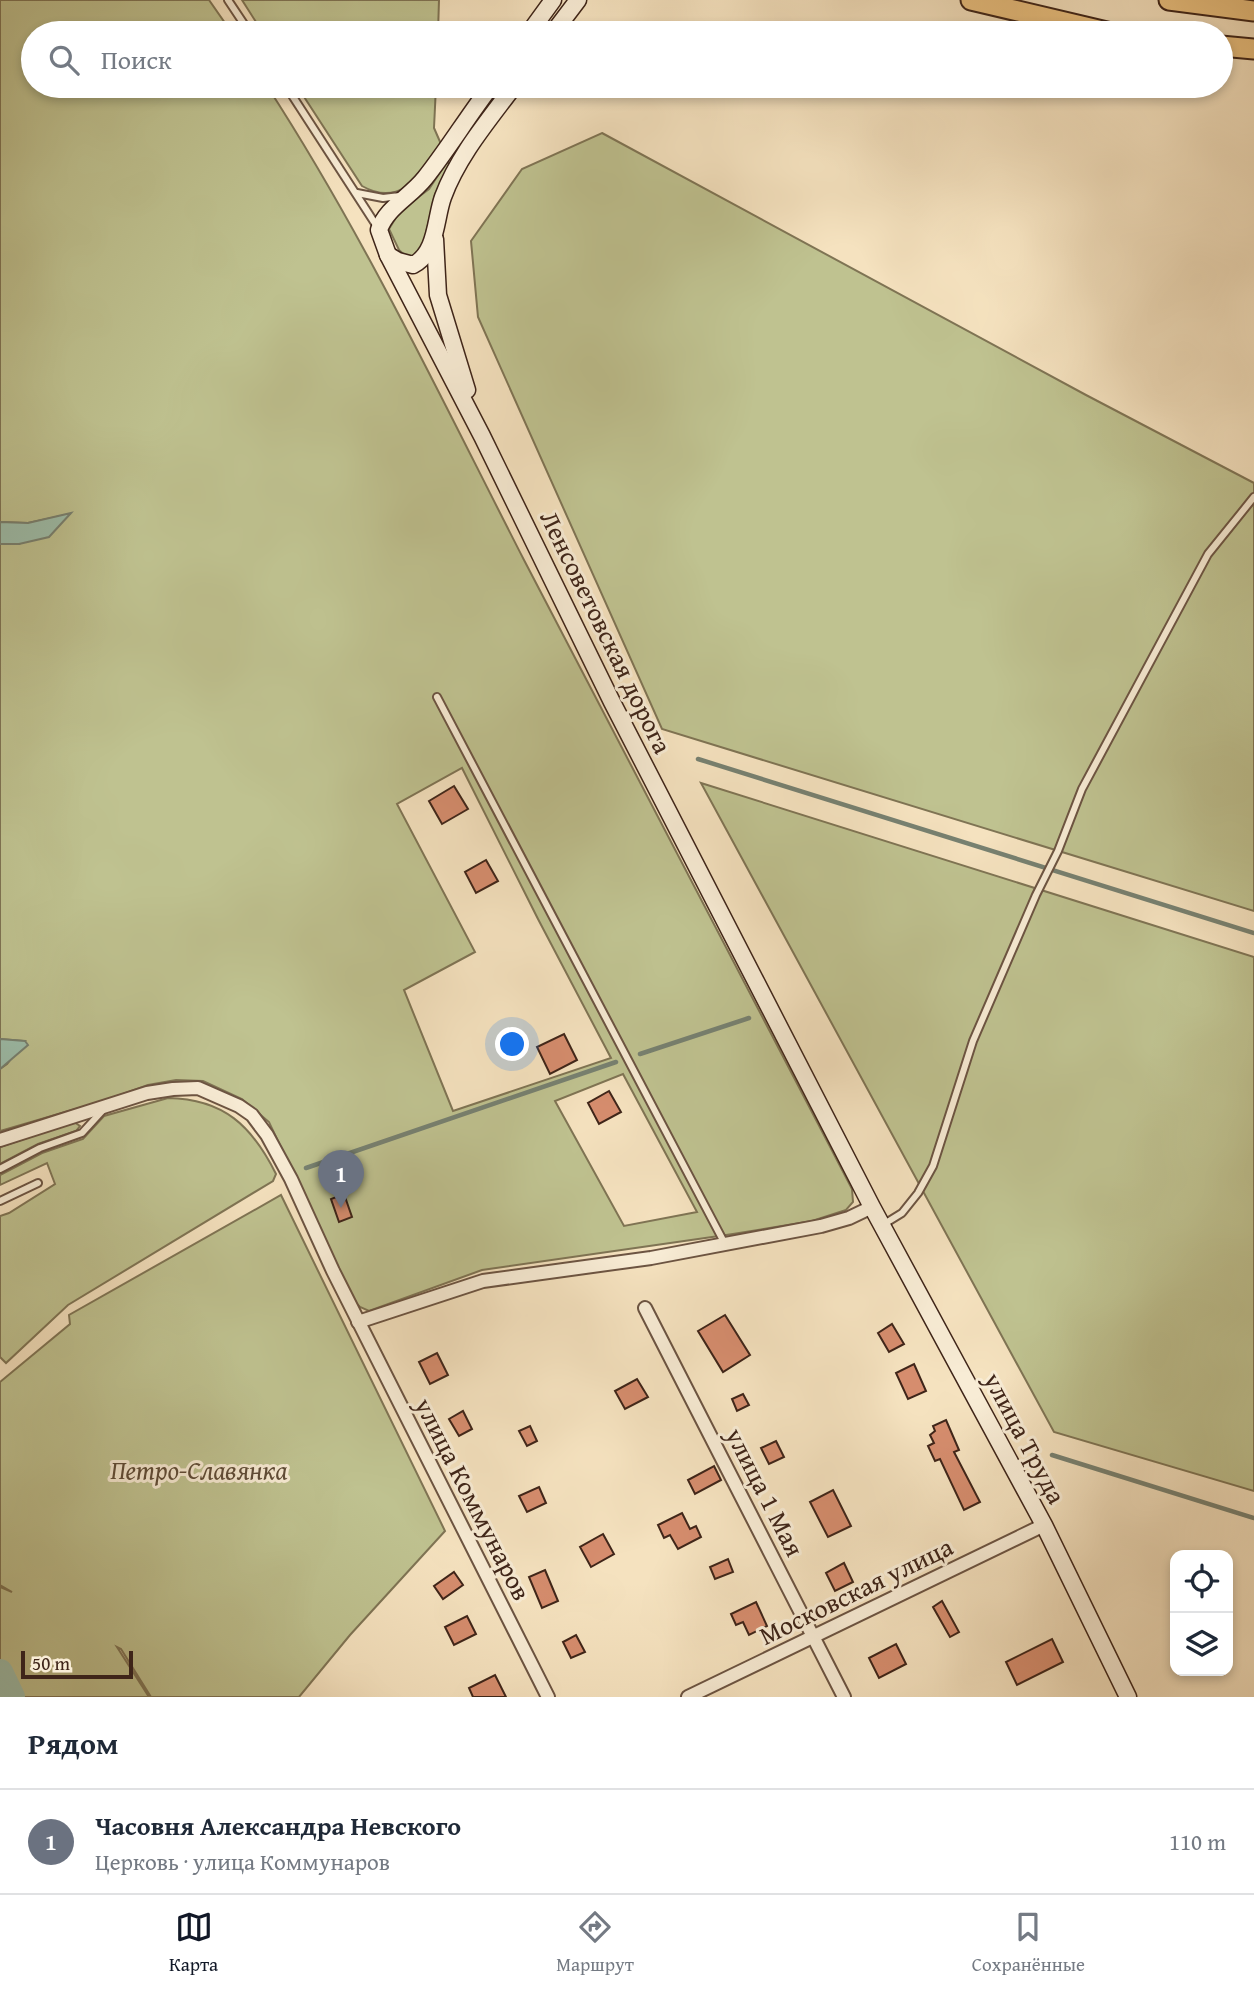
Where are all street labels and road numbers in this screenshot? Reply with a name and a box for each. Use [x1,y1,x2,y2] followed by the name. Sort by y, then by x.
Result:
[531,503,683,761] street label: Ленсоветовская дорога
[974,1364,1077,1511] street label: улица Труда
[405,1390,541,1607] street label: улица Коммунаров
[716,1420,815,1563] street label: улица 1 Мая
[752,1526,960,1654] street label: Московская улица

